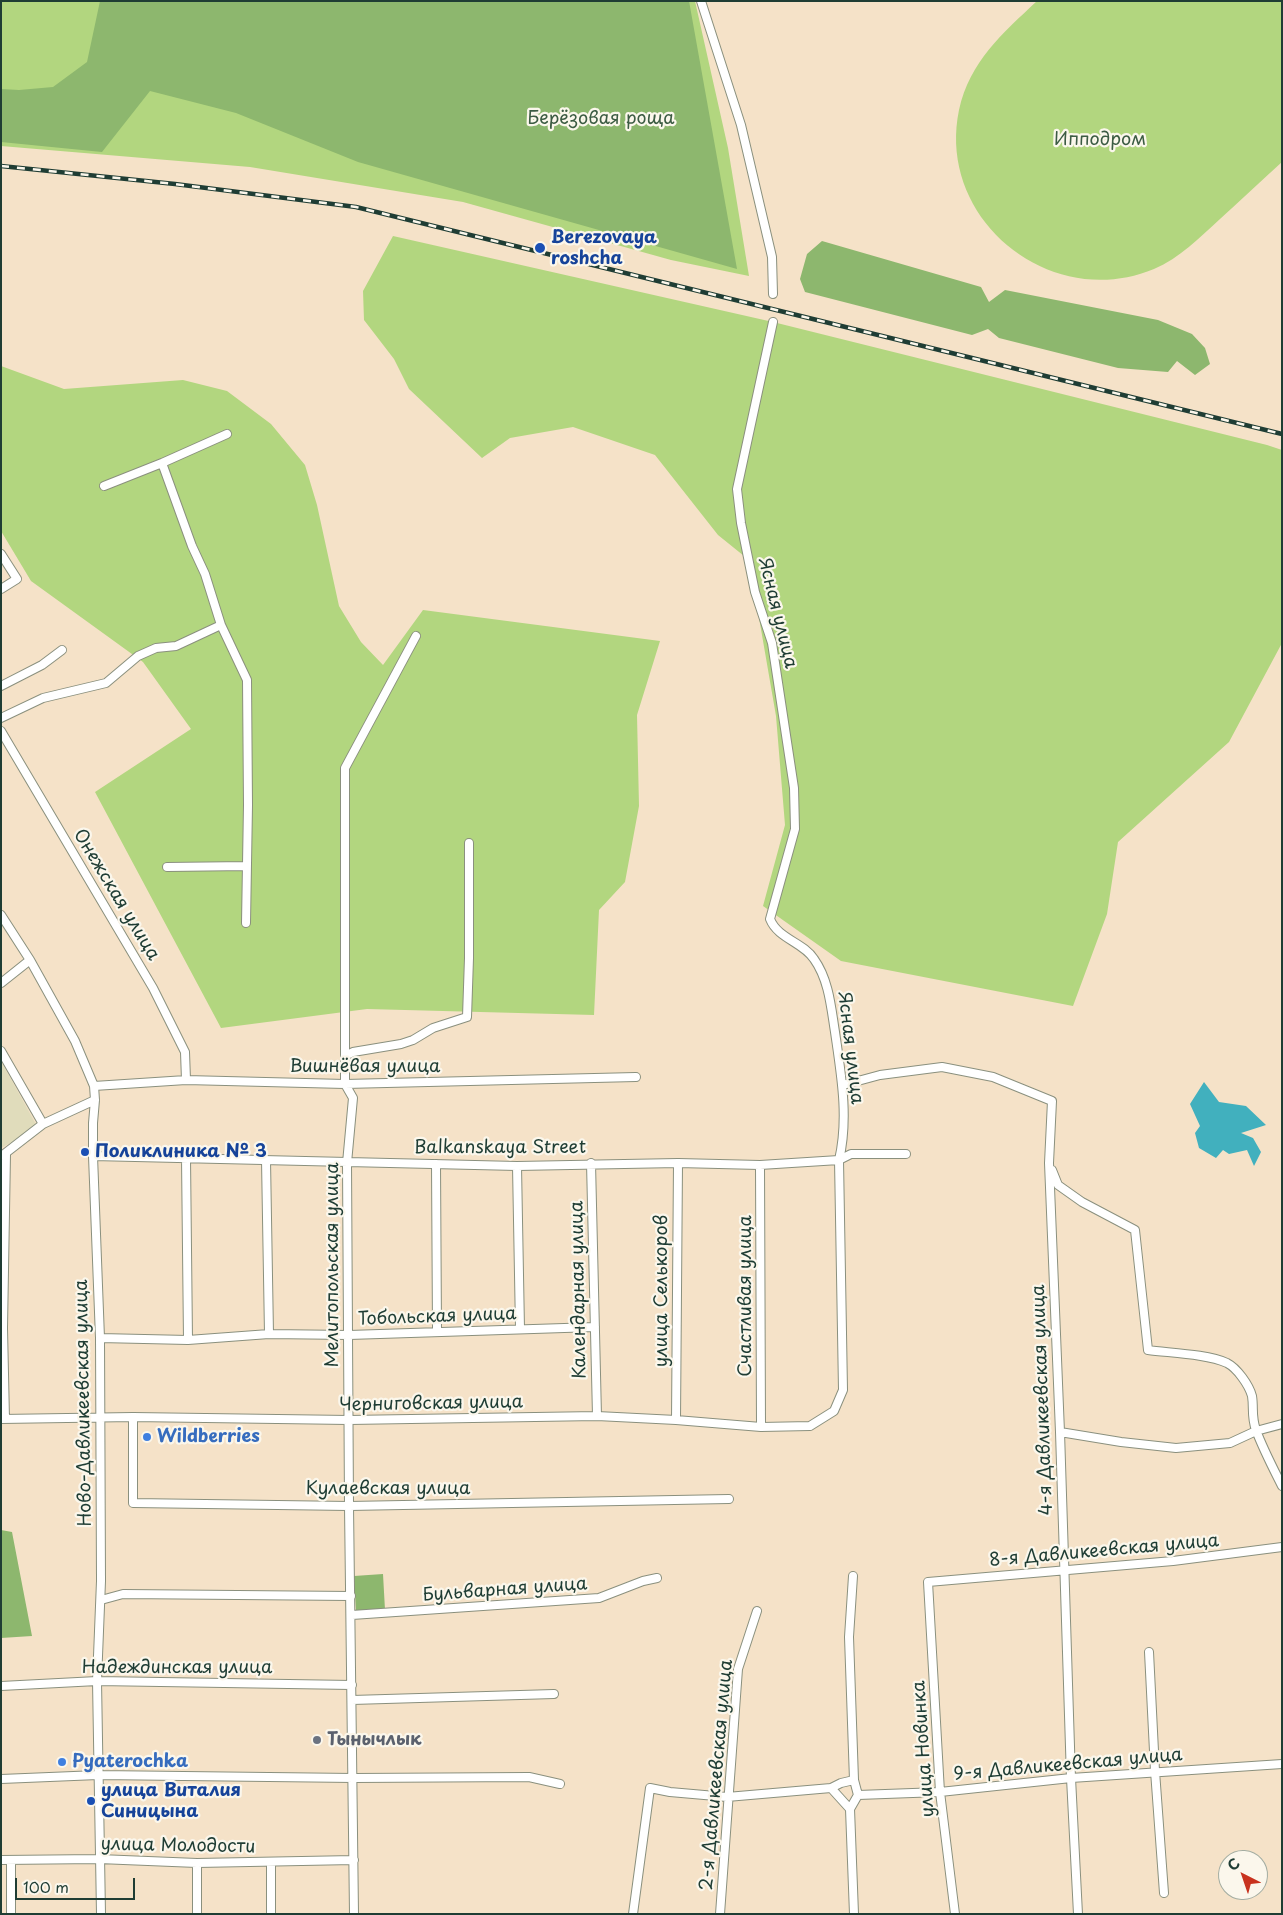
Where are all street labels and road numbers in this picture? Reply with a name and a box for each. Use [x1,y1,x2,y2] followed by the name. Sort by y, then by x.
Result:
[753,555,801,671] street label: Ясная улица
[68,825,164,965] street label: Онежская улица
[832,990,868,1106] street label: Ясная улица
[290,1056,440,1078] street label: Вишнёвая улица
[414,1137,586,1159] street label: Balkanskaya Street
[322,1162,344,1368] street label: Мелитопольская улица
[567,1201,591,1379] street label: Календарная улица
[651,1215,673,1367] street label: улица Селькоров
[735,1215,757,1377] street label: Счастливая улица
[71,1279,97,1527] street label: Ново-Давликеевская улица
[1028,1284,1058,1516] street label: 4-я Давликеевская улица
[357,1303,517,1331] street label: Тобольская улица
[339,1392,523,1416] street label: Черниговская улица
[306,1478,470,1500] street label: Кулаевская улица
[988,1530,1220,1572] street label: 8-я Давликеевская улица
[422,1573,588,1607] street label: Бульварная улица
[82,1657,272,1679] street label: Надеждинская улица
[696,1659,738,1891] street label: 2-я Давликеевская улица
[908,1680,940,1818] street label: улица Новинка
[953,1744,1183,1786] street label: 9-я Давликеевская улица
[101,1834,255,1858] street label: улица Молодости

